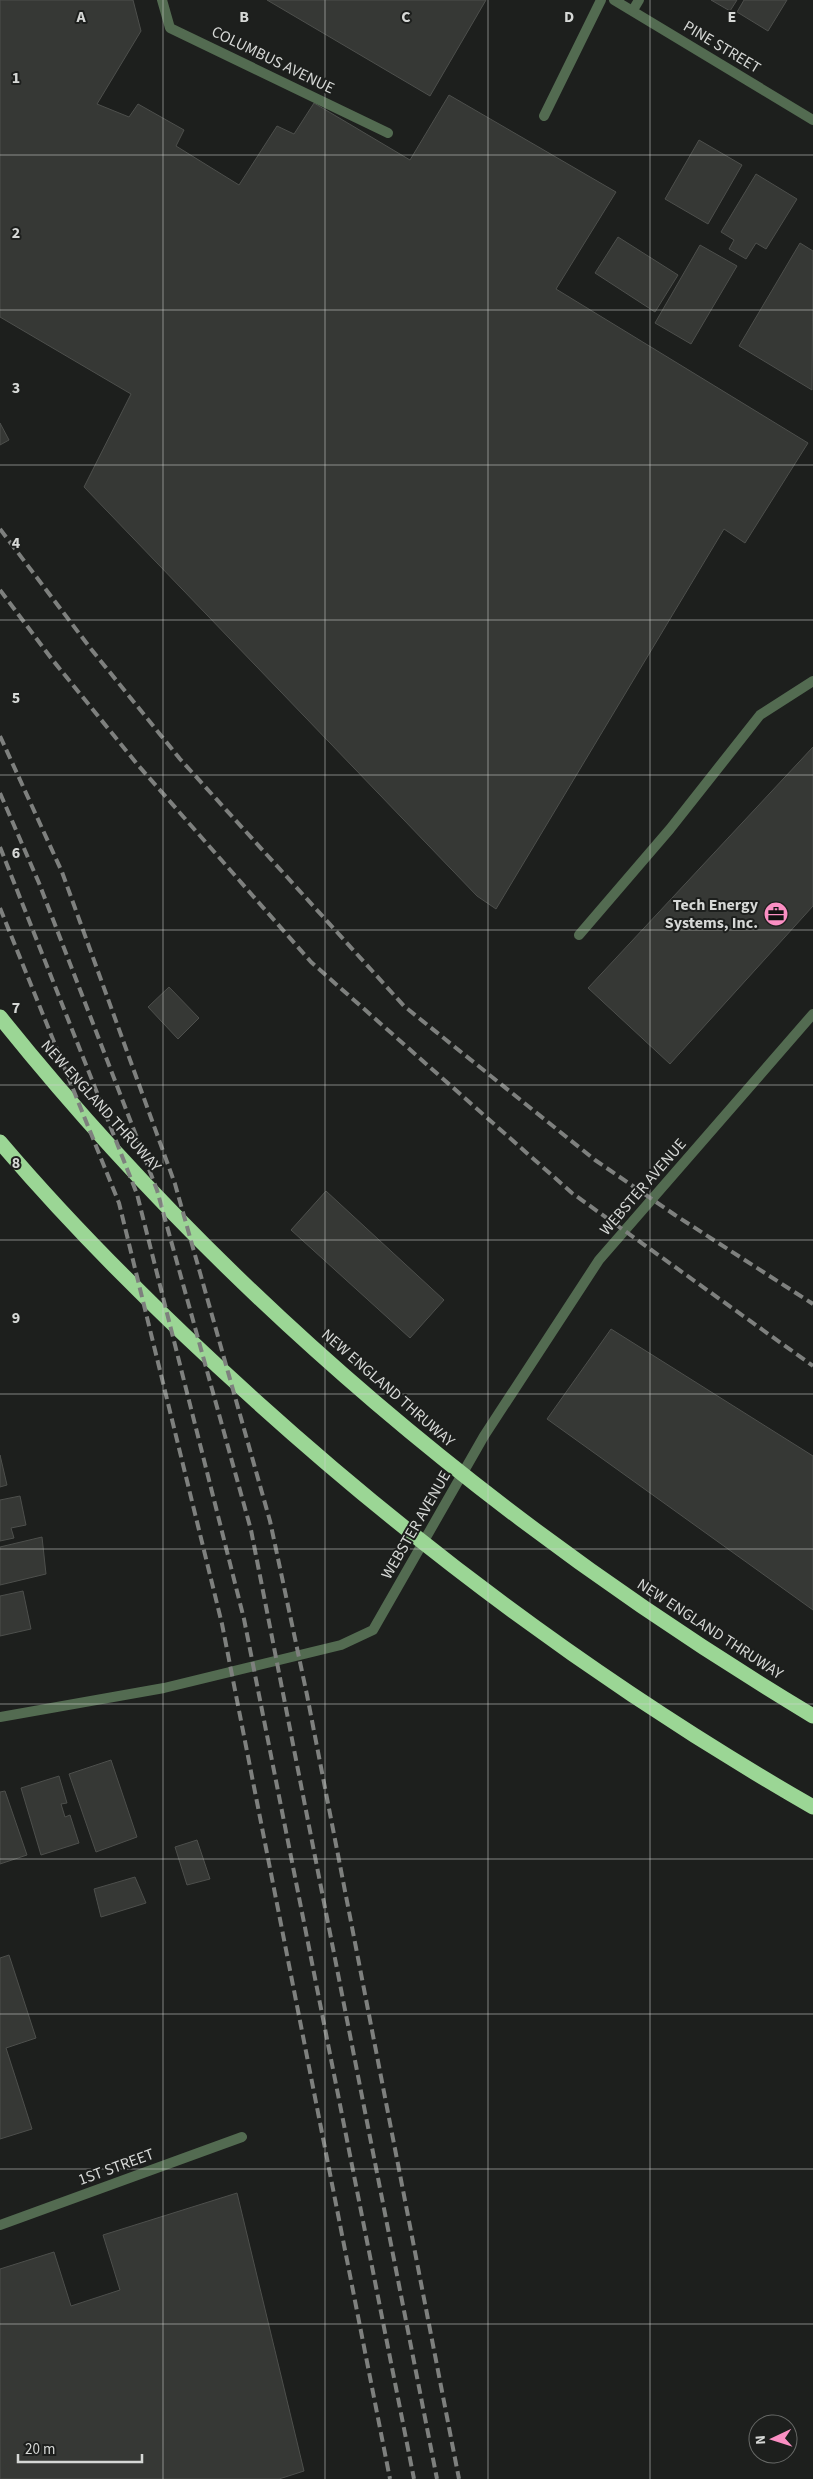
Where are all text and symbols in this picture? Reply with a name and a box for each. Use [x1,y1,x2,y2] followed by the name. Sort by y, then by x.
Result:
[75,6,86,28] text: A
[239,6,249,28] text: B
[401,6,411,28] text: C
[564,6,574,28] text: D
[680,16,764,78] street label: PINE STREET
[208,21,338,99] street label: COLUMBUS AVENUE
[12,67,20,89] text: 1
[12,222,20,244] text: 2
[12,377,20,399] text: 3
[12,532,21,554] text: 4
[12,687,20,709] text: 5
[12,842,20,864] text: 6
[665,894,759,934] place label: Tech Energy Systems, Inc.
[763,901,789,927] office icon: Tech Energy Systems, Inc.
[12,997,20,1019] text: 7
[36,1035,166,1177] street label: NEW ENGLAND THRUWAY
[595,1134,691,1240] street label: WEBSTER AVENUE
[12,1152,20,1174] text: 8
[12,1307,20,1329] text: 9
[317,1324,460,1452] street label: NEW ENGLAND THRUWAY
[376,1467,456,1583] street label: WEBSTER AVENUE
[633,1573,788,1685] street label: NEW ENGLAND THRUWAY
[75,2143,157,2191] street label: 1ST STREET
[748,2414,798,2464] north arrow
[18,2432,141,2464] scale bar
[751,2434,771,2445] text: N
[25,2439,55,2460] text: 20 m

